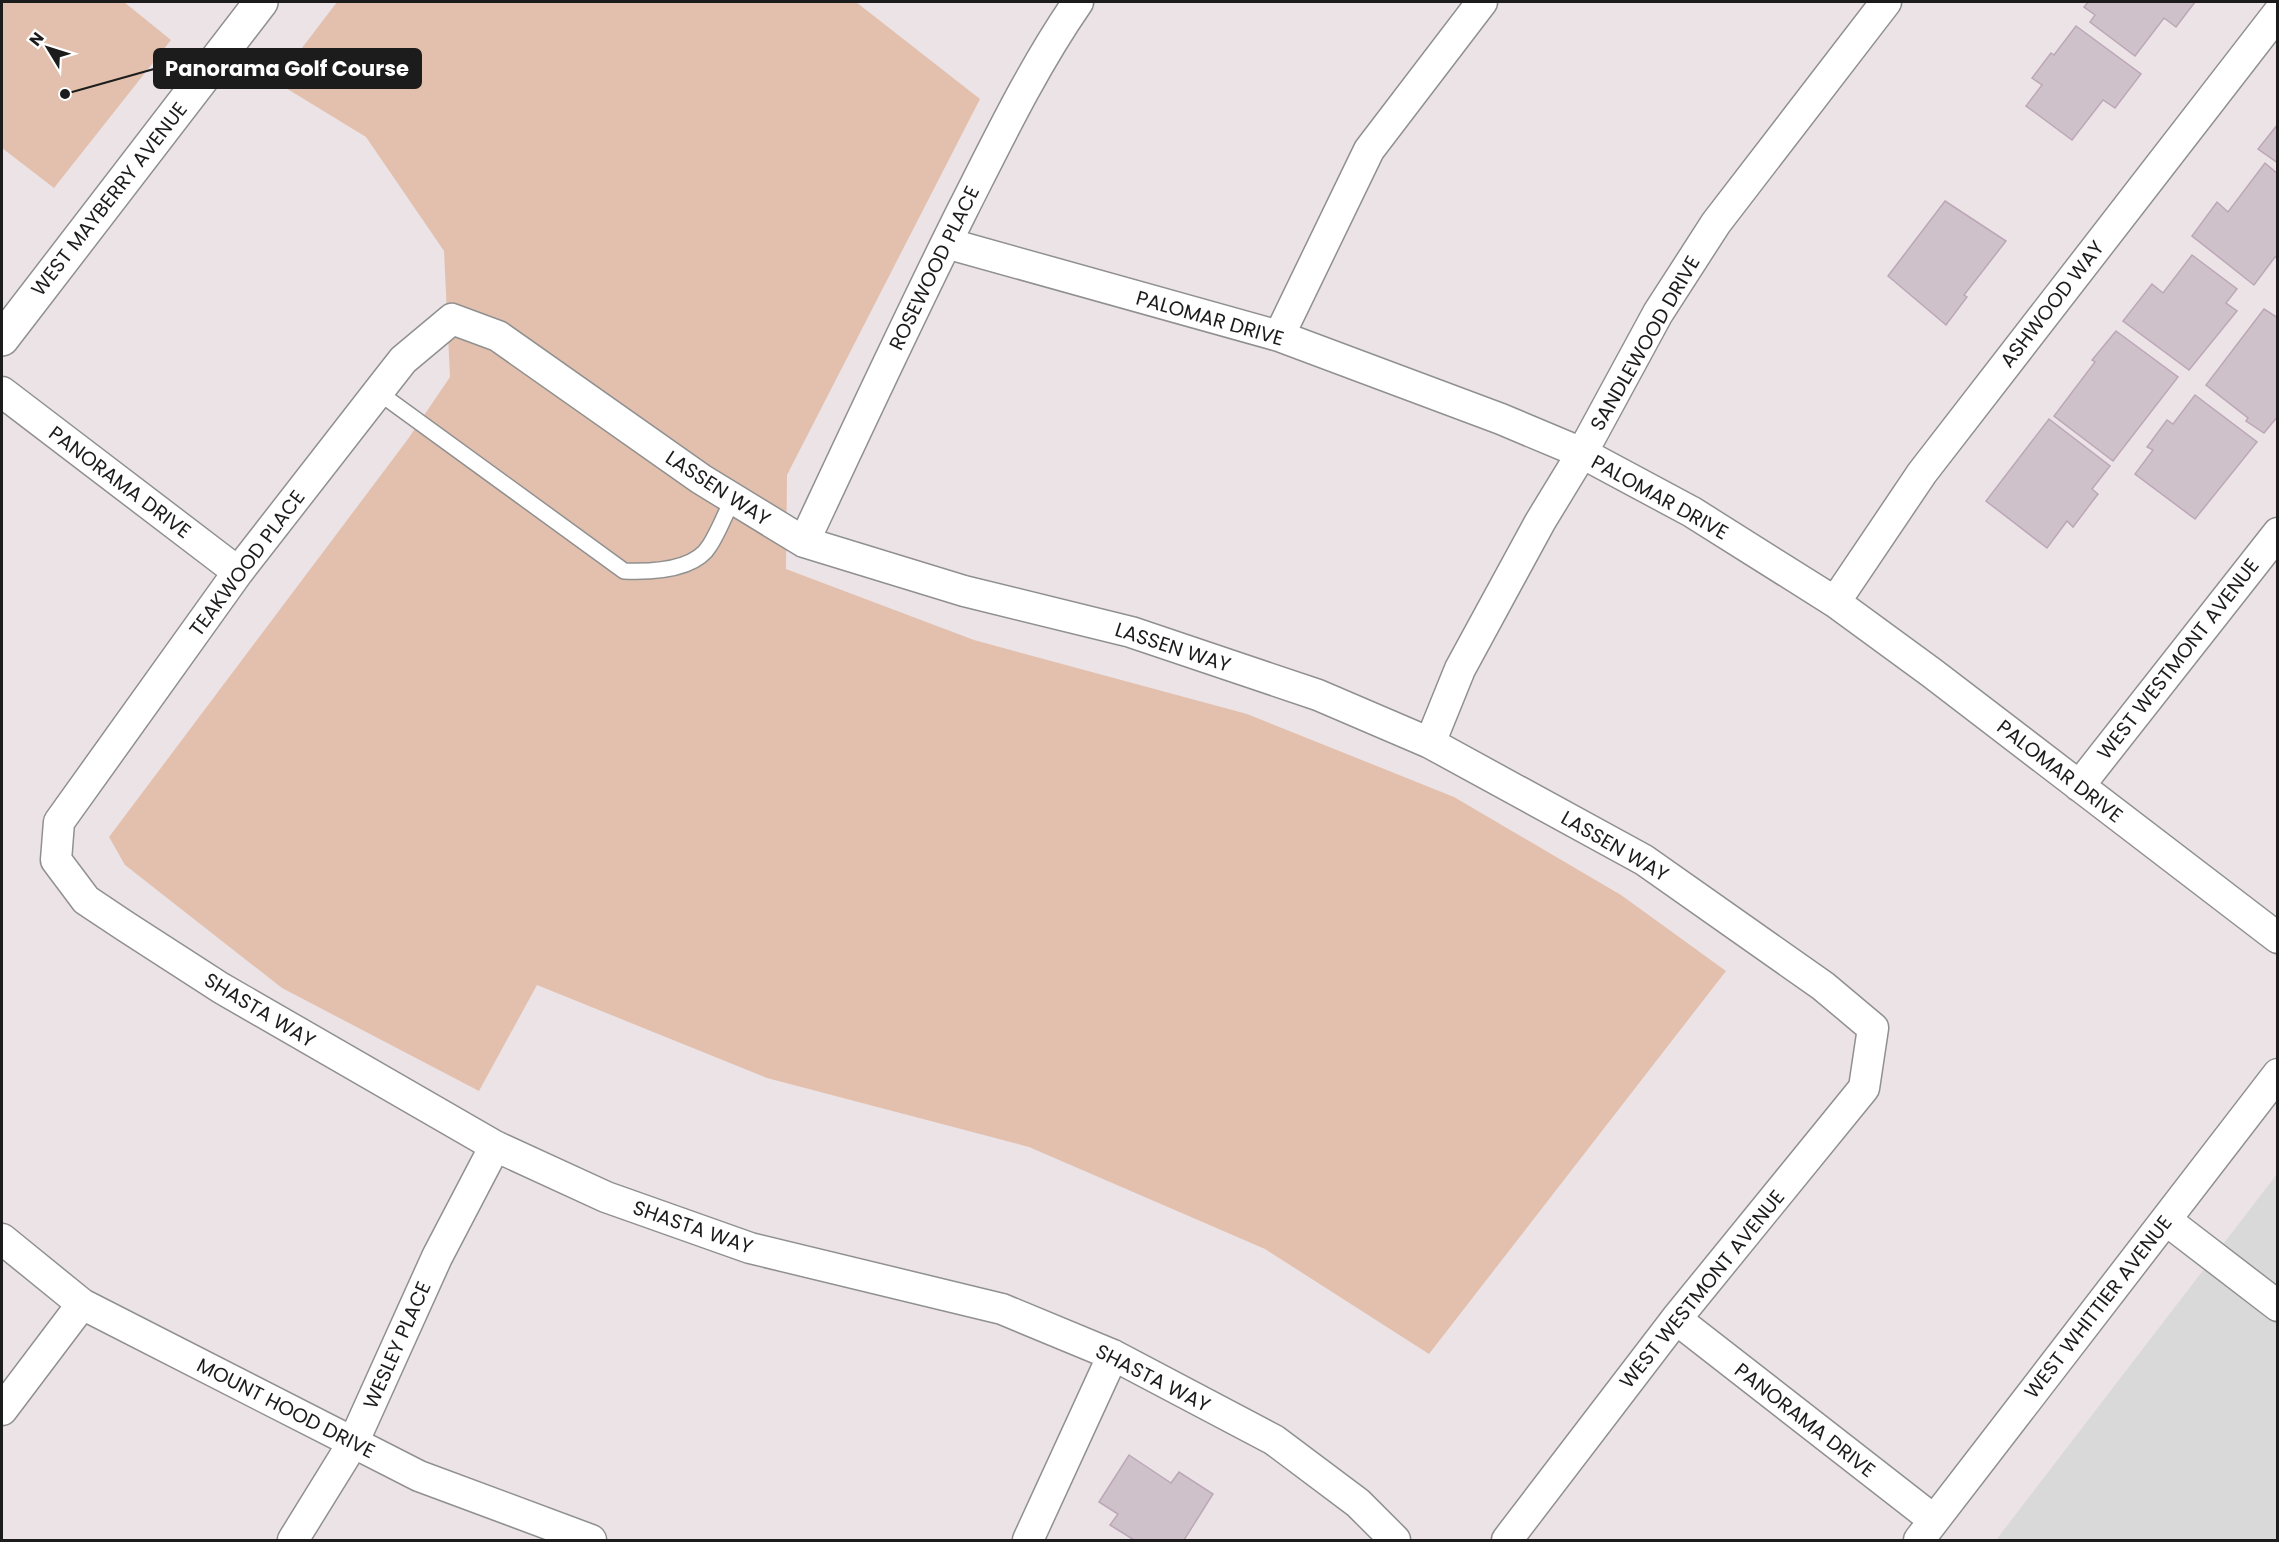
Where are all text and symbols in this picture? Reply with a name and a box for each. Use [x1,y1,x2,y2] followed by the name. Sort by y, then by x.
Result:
[18,18,78,78] north arrow
[24,27,49,51] text: N
[154,49,421,88] callout: Panorama Golf Course
[165,54,409,83] text: Panorama Golf Course
[24,96,194,302] street label: WEST MAYBERRY AVENUE
[882,181,986,355] street label: ROSEWOOD PLACE
[1994,234,2111,373] street label: ASHWOOD WAY
[1583,250,1707,436] street label: SANDLEWOOD DRIVE
[1133,284,1287,352] street label: PALOMAR DRIVE
[43,419,197,545] street label: PANORAMA DRIVE
[660,444,776,533] street label: LASSEN WAY
[1586,448,1734,546] street label: PALOMAR DRIVE
[183,484,311,642] street label: TEAKWOOD PLACE
[2091,553,2265,765] street label: WEST WESTMONT AVENUE
[1112,615,1235,679] street label: LASSEN WAY
[1991,713,2129,829] street label: PALOMAR DRIVE
[1556,804,1674,888] street label: LASSEN WAY
[199,966,321,1054] street label: SHASTA WAY
[1613,1184,1791,1394] street label: WEST WESTMONT AVENUE
[629,1193,757,1261] street label: SHASTA WAY
[2018,1210,2178,1404] street label: WEST WHITTIER AVENUE
[356,1277,438,1413] street label: WESLEY PLACE
[1091,1337,1215,1419] street label: SHASTA WAY
[192,1351,380,1465] street label: MOUNT HOOD DRIVE
[1729,1356,1881,1484] street label: PANORAMA DRIVE

